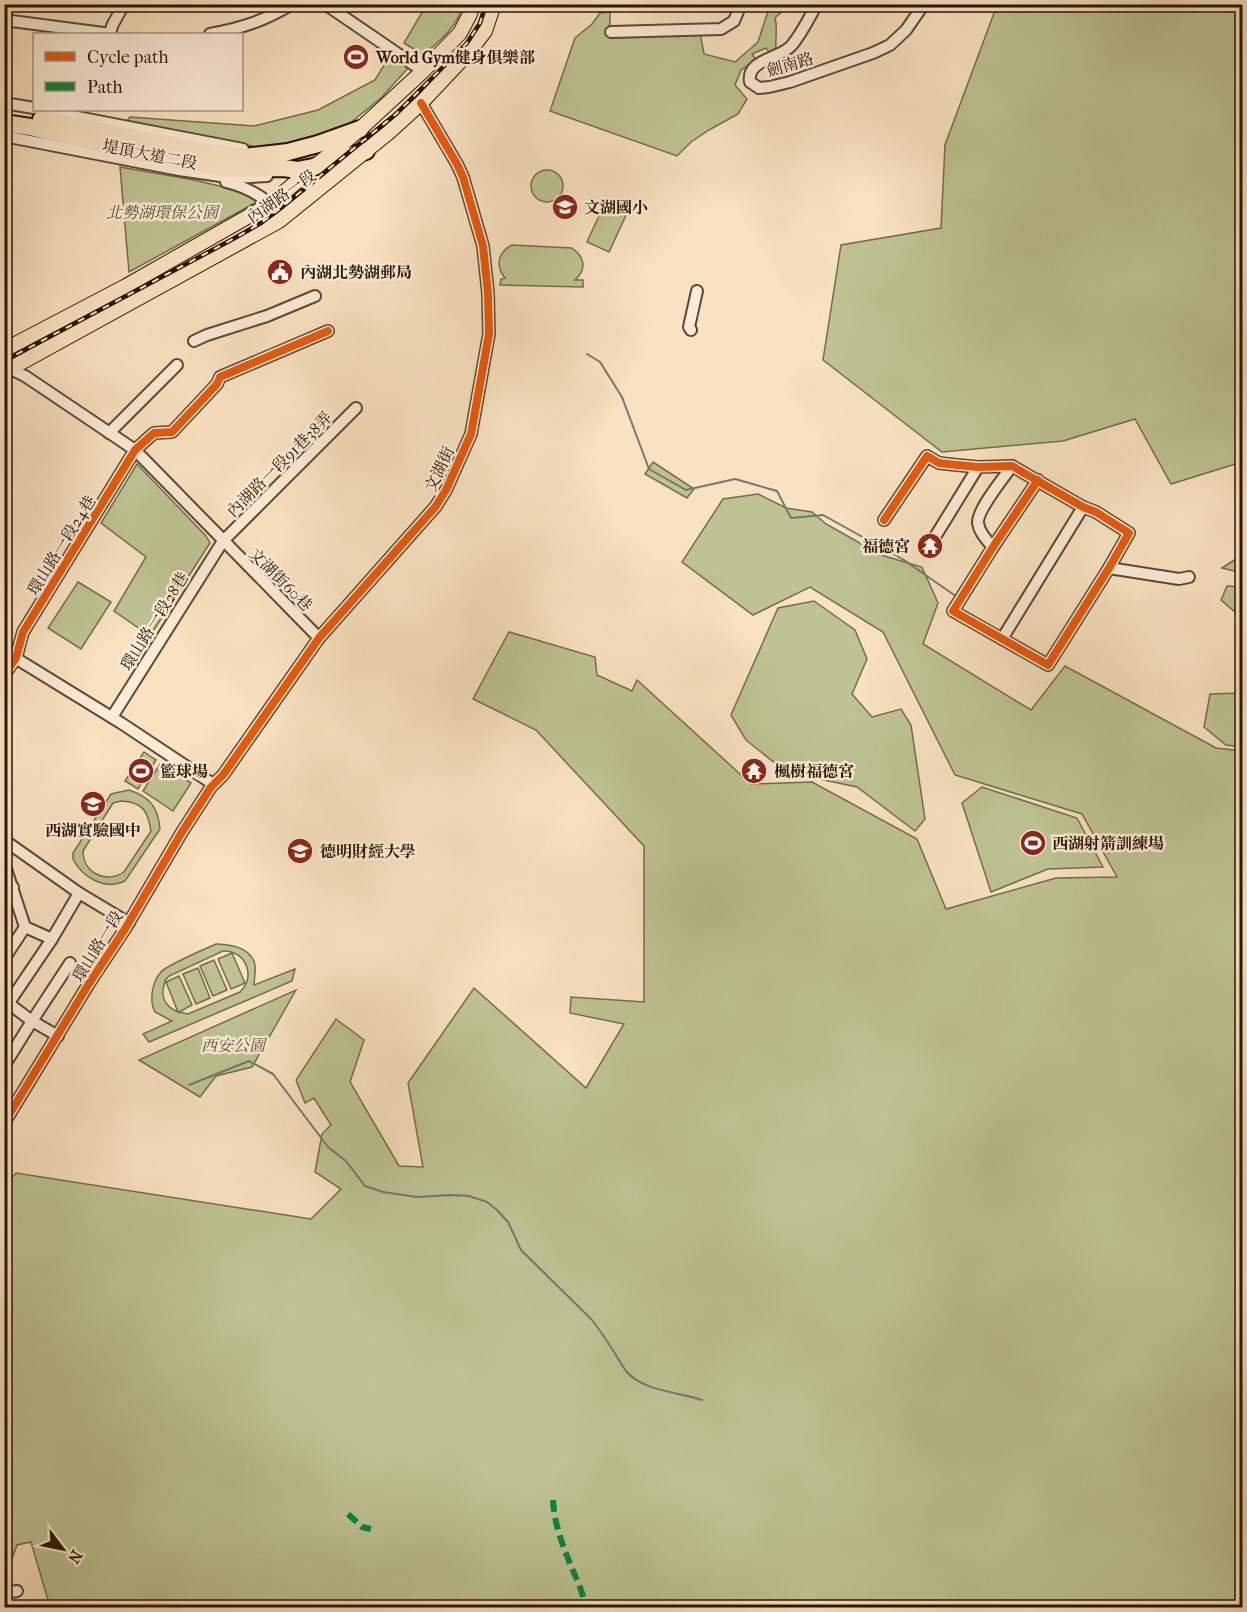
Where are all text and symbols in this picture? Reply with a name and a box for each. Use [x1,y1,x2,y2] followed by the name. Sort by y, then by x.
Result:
[33,33,243,111] legend
[341,42,371,72] sports icon: World Gym健身俱樂部
[87,47,168,68] text: Cycle path
[375,48,536,68] place label: World Gym健身俱樂部
[764,49,816,80] street label: 劍南路
[87,77,123,98] text: Path
[101,136,199,173] street label: 堤頂大道二段
[243,166,320,227] street label: 內湖路一段
[550,192,580,222] school or university icon: 文湖國小
[584,198,648,217] place label: 文湖國小
[106,203,221,222] park label: 北勢湖環保公園
[265,257,295,287] public building icon: 內湖北勢湖郵局
[300,263,412,282] place label: 內湖北勢湖郵局
[223,408,336,521] street label: 內湖路一段91巷38弄
[421,443,458,495] street label: 文湖街
[23,492,100,599] street label: 環山路一段24巷
[915,531,945,561] temple icon: 福德宮
[862,537,910,556] place label: 福德宮
[245,544,316,615] street label: 文湖街60巷
[117,569,192,674] street label: 環山路一段28巷
[126,756,156,786] sports icon: 籃球場
[739,756,769,786] temple icon: 楓樹福德宮
[160,762,208,781] place label: 籃球場
[774,762,854,781] place label: 楓樹福德宮
[78,789,108,819] school or university icon: 西湖實驗國中
[45,821,141,840] place label: 西湖實驗國中
[1018,828,1048,858] sports icon: 西湖射箭訓練場
[1052,834,1164,853] place label: 西湖射箭訓練場
[285,836,315,866] school or university icon: 德明財經大學
[320,842,416,861] place label: 德明財經大學
[68,907,127,985] street label: 環山路一段
[201,1036,268,1055] park label: 西安公園
[33,1519,93,1579] north arrow
[64,1547,87,1568] text: N

